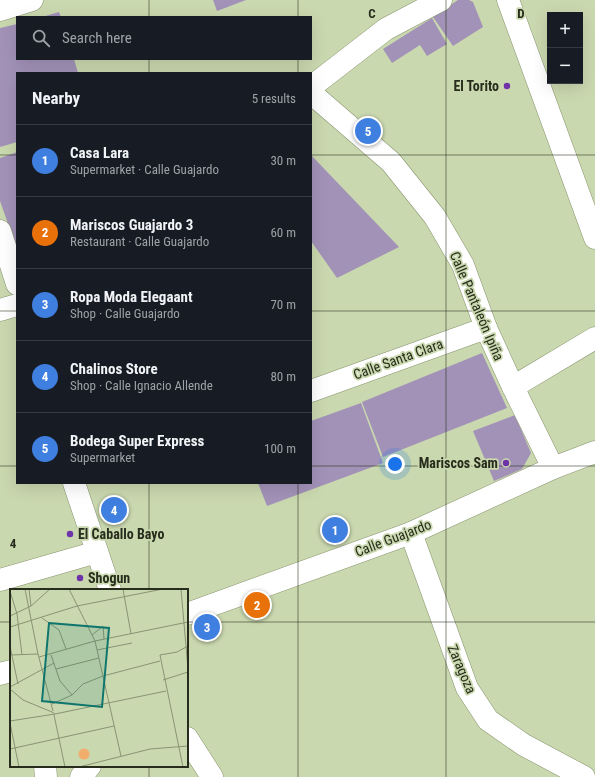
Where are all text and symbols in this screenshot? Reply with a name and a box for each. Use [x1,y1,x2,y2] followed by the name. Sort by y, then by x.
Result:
[368,6,376,21] text: C
[517,6,525,21] text: D
[547,12,583,84] map controls
[547,12,583,48] button: +
[16,16,312,60] search box
[30,27,52,49] icon: search
[62,29,132,47] text: Search here
[547,48,583,84] button: −
[453,78,499,94] place label: El Torito
[502,81,512,91] marker: El Torito
[32,88,80,108] text: Nearby
[252,91,296,106] text: 5 results
[355,116,381,146] pin: 5
[70,144,129,162] text: Casa Lara
[42,153,48,168] text: 1
[270,153,296,168] text: 30 m
[70,162,219,177] text: Supermarket · Calle Guajardo
[70,216,193,234] text: Mariscos Guajardo 3
[42,225,48,240] text: 2
[270,225,296,240] text: 60 m
[70,234,209,249] text: Restaurant · Calle Guajardo
[447,249,507,363] street label: Calle Pantaleón Ipiña
[70,288,193,306] text: Ropa Moda Elegaant
[42,297,48,312] text: 3
[270,297,296,312] text: 70 m
[70,306,180,321] text: Shop · Calle Guajardo
[351,335,445,383] street label: Calle Santa Clara
[70,360,158,378] text: Chalinos Store
[42,369,48,384] text: 4
[270,369,296,384] text: 80 m
[70,378,213,393] text: Shop · Calle Ignacio Allende
[70,432,204,450] text: Bodega Super Express
[42,441,48,456] text: 5
[264,441,296,456] text: 100 m
[70,450,135,465] text: Supermarket
[385,454,405,474] your location
[419,455,498,471] place label: Mariscos Sam
[501,458,511,468] marker: Mariscos Sam
[101,495,127,525] pin: 4
[322,515,348,545] pin: 1
[353,516,433,560] street label: Calle Guajardo
[78,526,164,542] place label: El Caballo Bayo
[65,529,75,539] marker: El Caballo Bayo
[10,536,17,551] text: 4
[88,570,130,586] place label: Shogun
[75,573,85,583] marker: Shogun
[10,589,188,767] inset map
[244,590,270,620] pin: 2
[194,612,220,642] pin: 3
[445,642,479,696] street label: Zaragoza

